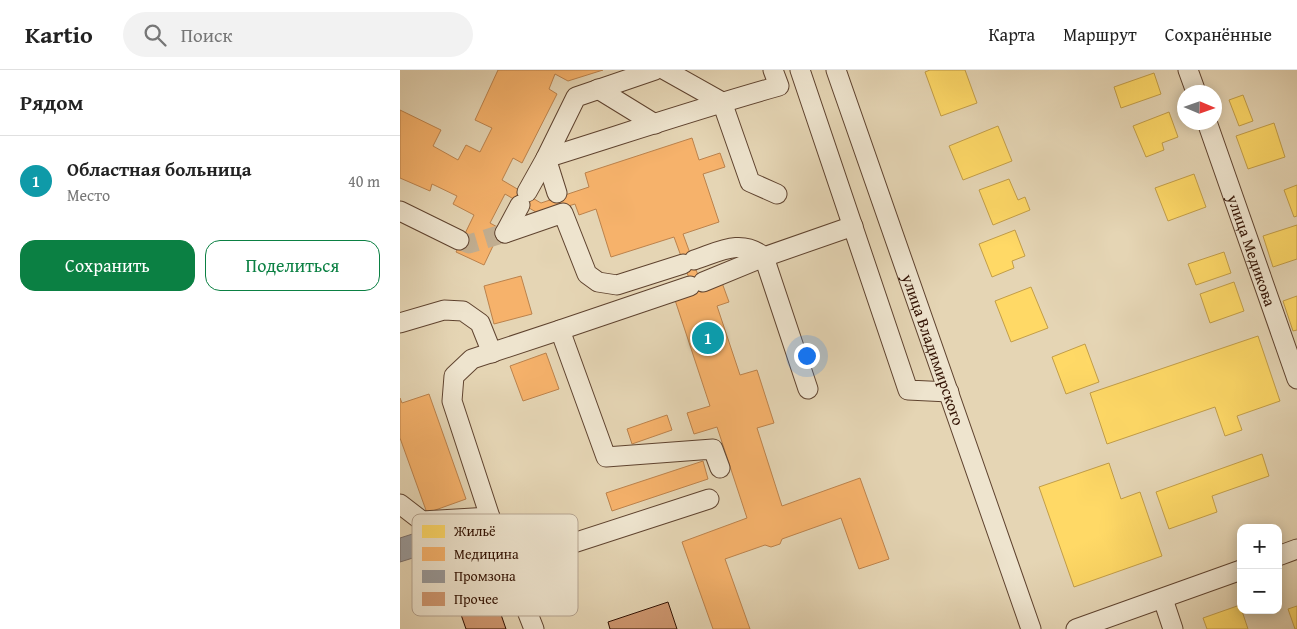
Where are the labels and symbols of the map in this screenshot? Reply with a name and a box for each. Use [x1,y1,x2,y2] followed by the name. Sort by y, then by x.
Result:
[1177,85,1222,130] north arrow
[1221,190,1283,310] street label: улица Медикова
[896,270,971,428] street label: улица Владимирского
[692,319,724,357] pin: 1
[794,343,820,369] your location
[412,514,578,616] legend
[453,521,496,541] text: Жильё
[454,544,519,564] text: Медицина
[454,566,516,586] text: Промзона
[454,589,499,609] text: Прочее

